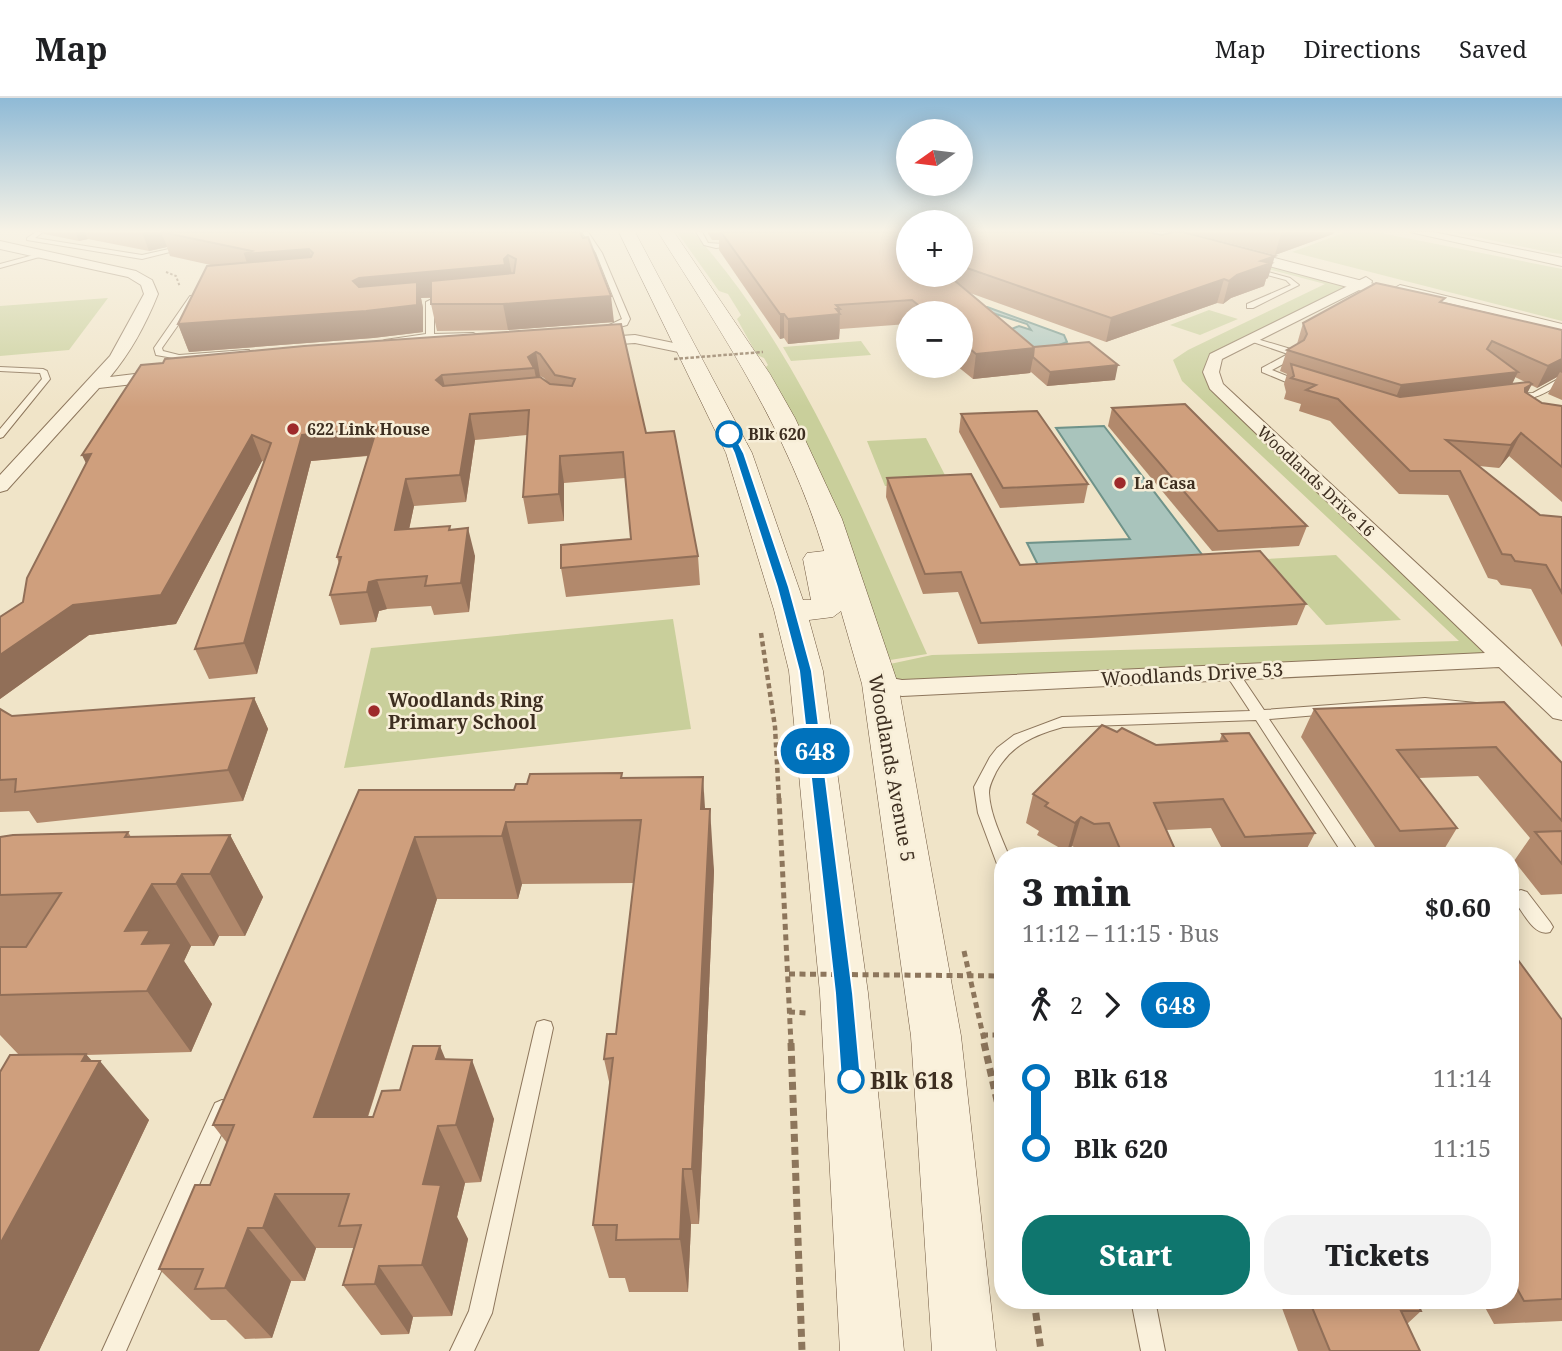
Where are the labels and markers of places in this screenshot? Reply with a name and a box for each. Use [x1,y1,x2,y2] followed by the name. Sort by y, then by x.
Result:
[307,418,430,440] place label: 622 Link House
[285,421,301,437] marker: 622 Link House
[716,421,742,447] marker: Blk 620
[748,423,806,445] place label: Blk 620
[1134,472,1196,494] place label: La Casa
[1112,475,1128,491] marker: La Casa
[388,687,544,735] place label: Woodlands Ring Primary School
[366,703,382,719] marker: Woodlands Ring Primary School
[870,1064,953,1096] place label: Blk 618
[838,1067,864,1093] marker: Blk 618

